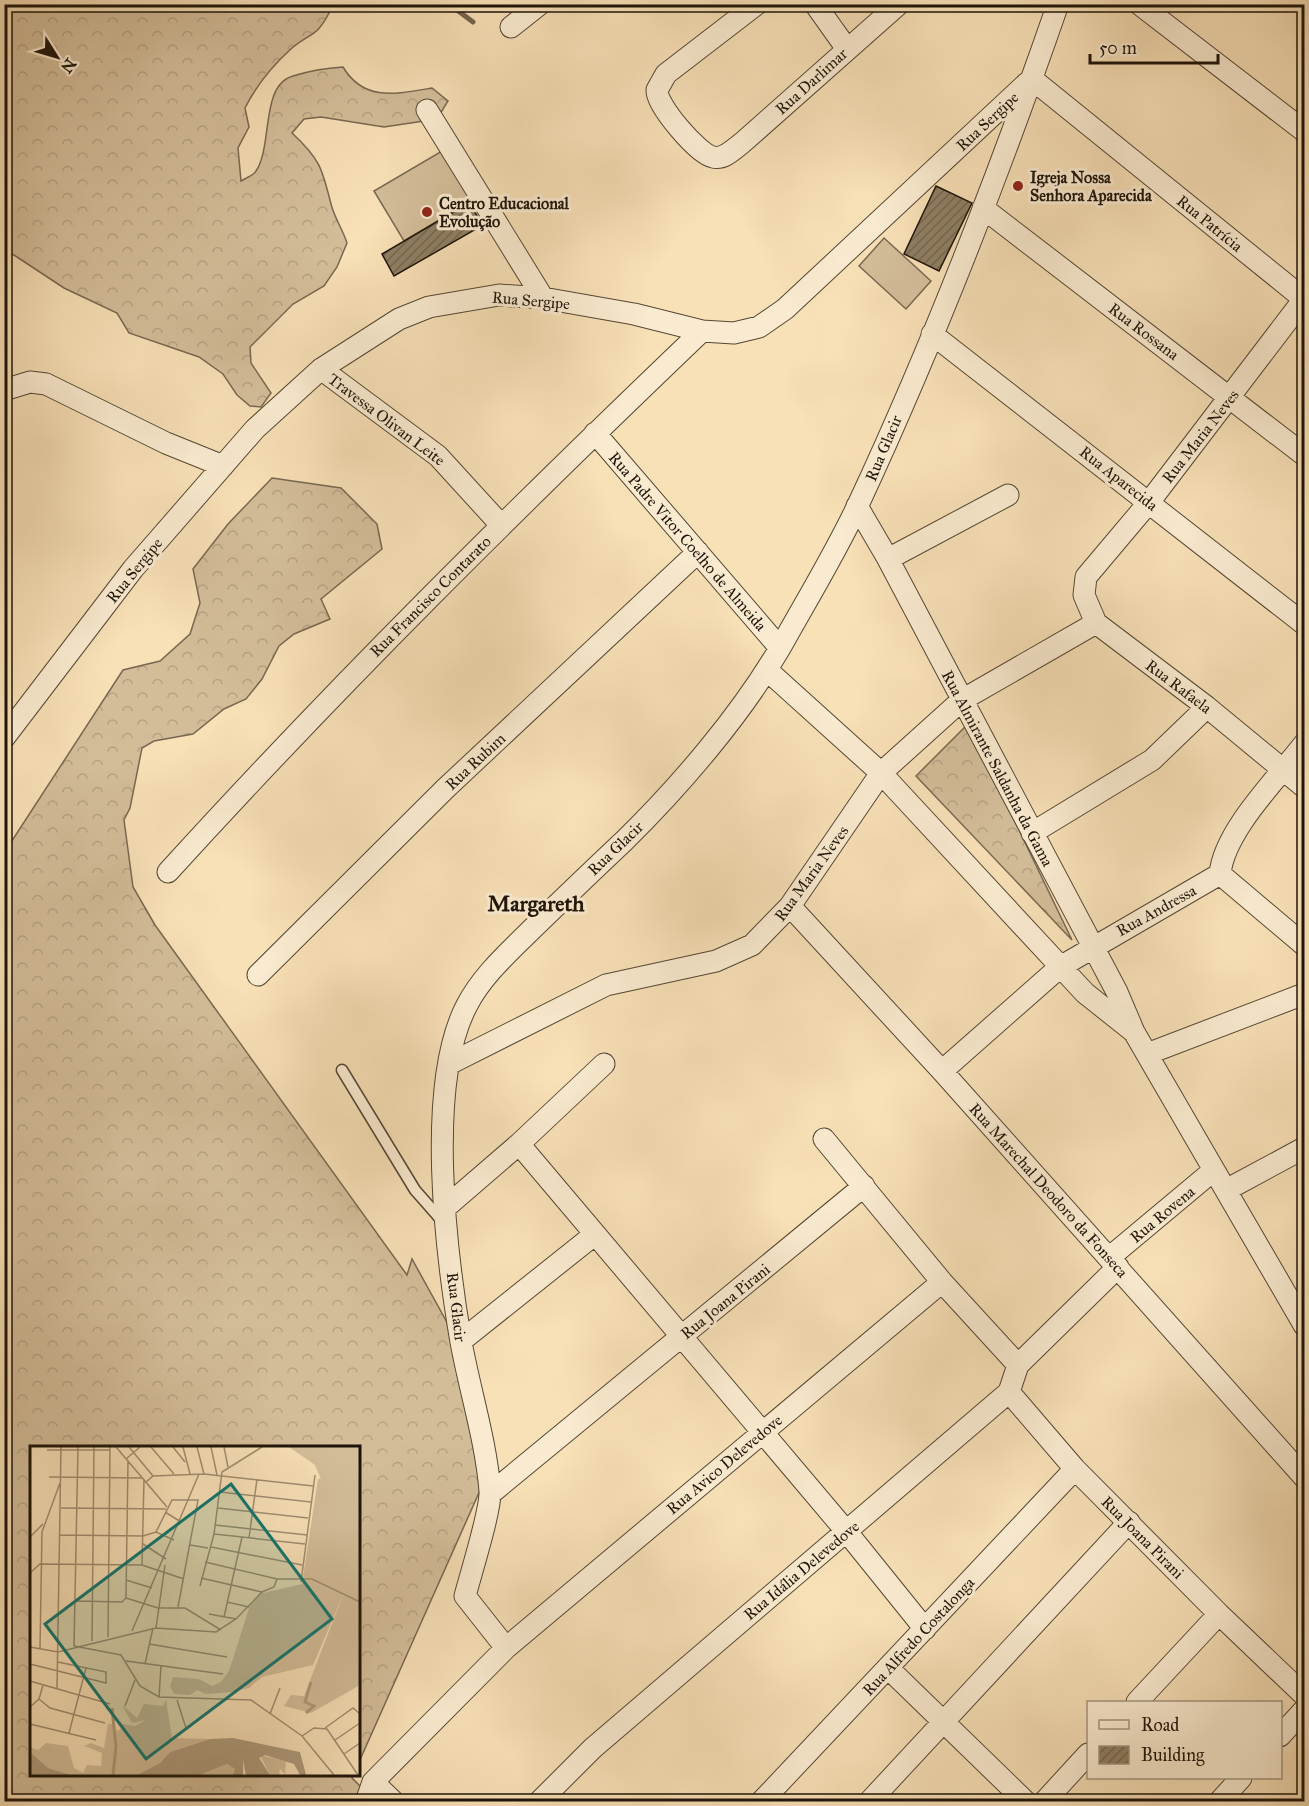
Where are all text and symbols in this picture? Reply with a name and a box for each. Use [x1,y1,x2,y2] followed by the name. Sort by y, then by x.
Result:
[27,27,87,87] north arrow
[1090,27,1218,65] scale bar
[1099,37,1137,59] text: 50 m
[772,44,851,119] street label: Rua Darlimar
[57,55,80,77] text: N
[952,88,1023,156] street label: Rua Sergipe
[1030,168,1153,206] place label: Igreja Nossa Senhora Aparecida
[1011,179,1025,193] marker: Igreja Nossa Senhora Aparecida
[1173,191,1247,256] street label: Rua Patrícia
[439,194,570,232] place label: Centro Educacional Evolução
[420,205,434,219] marker: Centro Educacional Evolução
[491,288,571,314] street label: Rua Sergipe
[1105,299,1183,364] street label: Rua Rossana
[324,369,449,470] street label: Travessa Olivan Leite
[1158,386,1243,487] street label: Rua Maria Neves
[861,412,906,484] street label: Rua Glacir
[1076,442,1162,515] street label: Rua Aparecida
[605,448,771,635] street label: Rua Padre Vitor Coelho de Almeida
[366,532,495,661] street label: Rua Francisco Contarato
[102,534,167,607] street label: Rua Sergipe
[1142,655,1216,718] street label: Rua Rafaela
[938,667,1058,870] street label: Rua Almirante Saldanha da Gama
[441,728,510,794] street label: Rua Rubim
[584,817,647,879] street label: Rua Glacir
[770,822,853,925] street label: Rua Maria Neves
[1113,881,1200,940] street label: Rua Andressa
[487,890,585,917] district label: Margareth
[965,1099,1132,1282] street label: Rua Marechal Deodoro da Fonseca
[1126,1182,1199,1247] street label: Rua Rovena
[677,1259,775,1344] street label: Rua Joana Pirani
[443,1271,470,1343] street label: Rua Glacir
[663,1410,786,1518] street label: Rua Avico Delevedove
[30,1446,360,1776] inset map
[1097,1492,1188,1584] street label: Rua Joana Pirani
[740,1516,863,1624] street label: Rua Idália Delevedove
[858,1573,979,1700] street label: Rua Alfredo Costalonga
[1087,1701,1282,1779] legend
[1141,1714,1179,1736] text: Road
[1141,1744,1205,1767] text: Building

